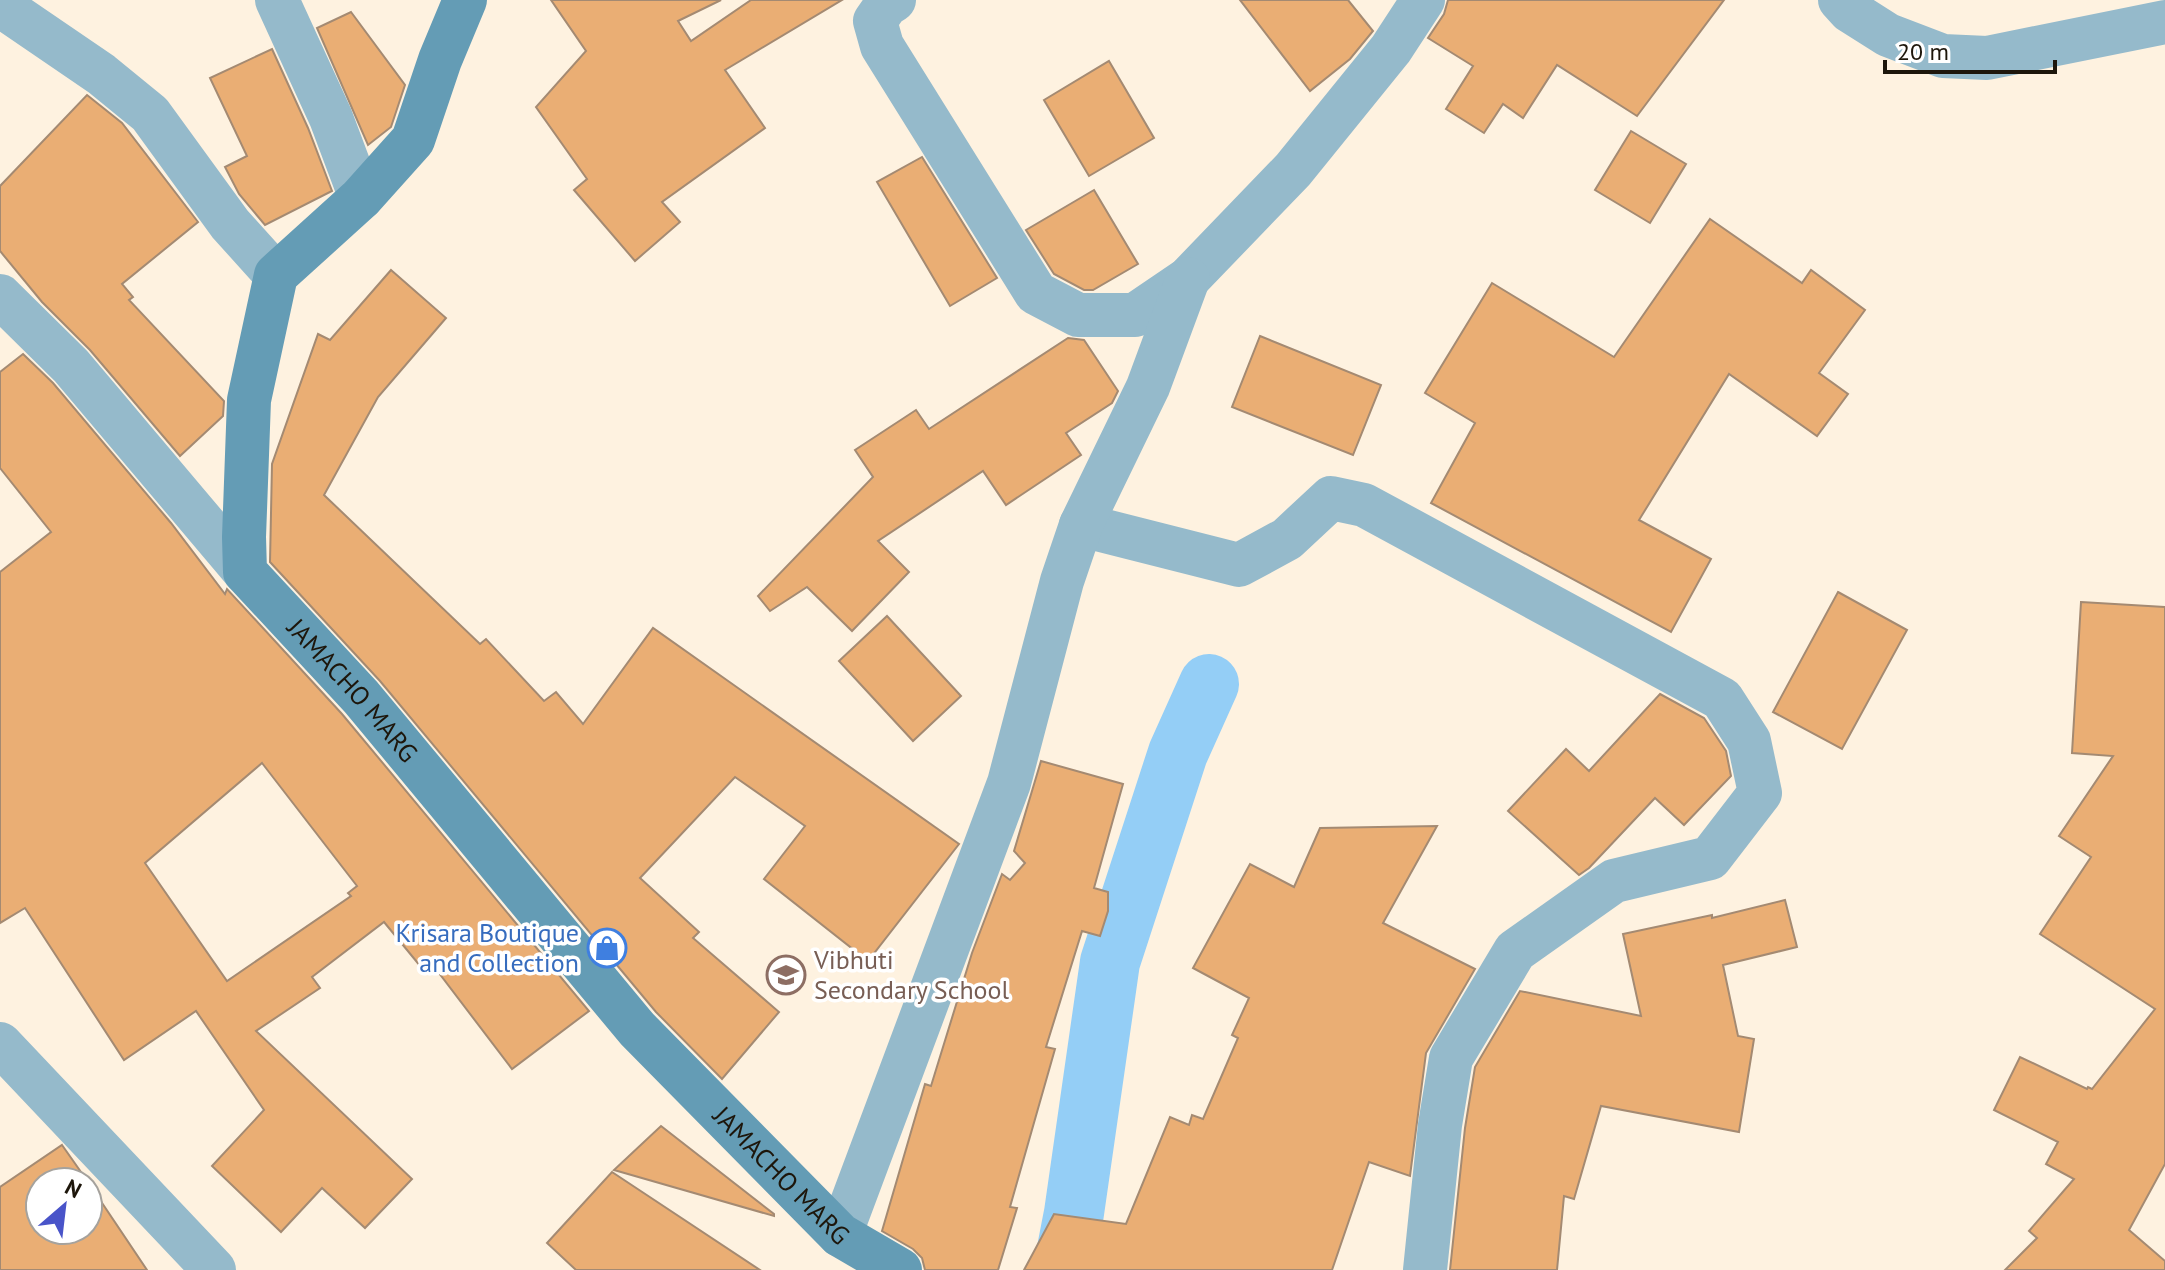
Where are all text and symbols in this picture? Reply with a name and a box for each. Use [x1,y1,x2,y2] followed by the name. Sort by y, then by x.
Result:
[1885,24,2055,74] scale bar
[1897,36,1949,67] text: 20 m
[280,611,425,769] street label: JAMACHO MARG
[395,916,579,979] place label: Krisara Boutique and Collection
[586,927,628,969] shop icon: Krisara Boutique and Collection
[813,943,1009,1006] place label: Vibhuti Secondary School
[765,954,807,996] school or university icon: Vibhuti Secondary School
[706,1098,857,1251] street label: JAMACHO MARG
[24,1166,104,1246] north arrow
[60,1173,86,1204] text: N

